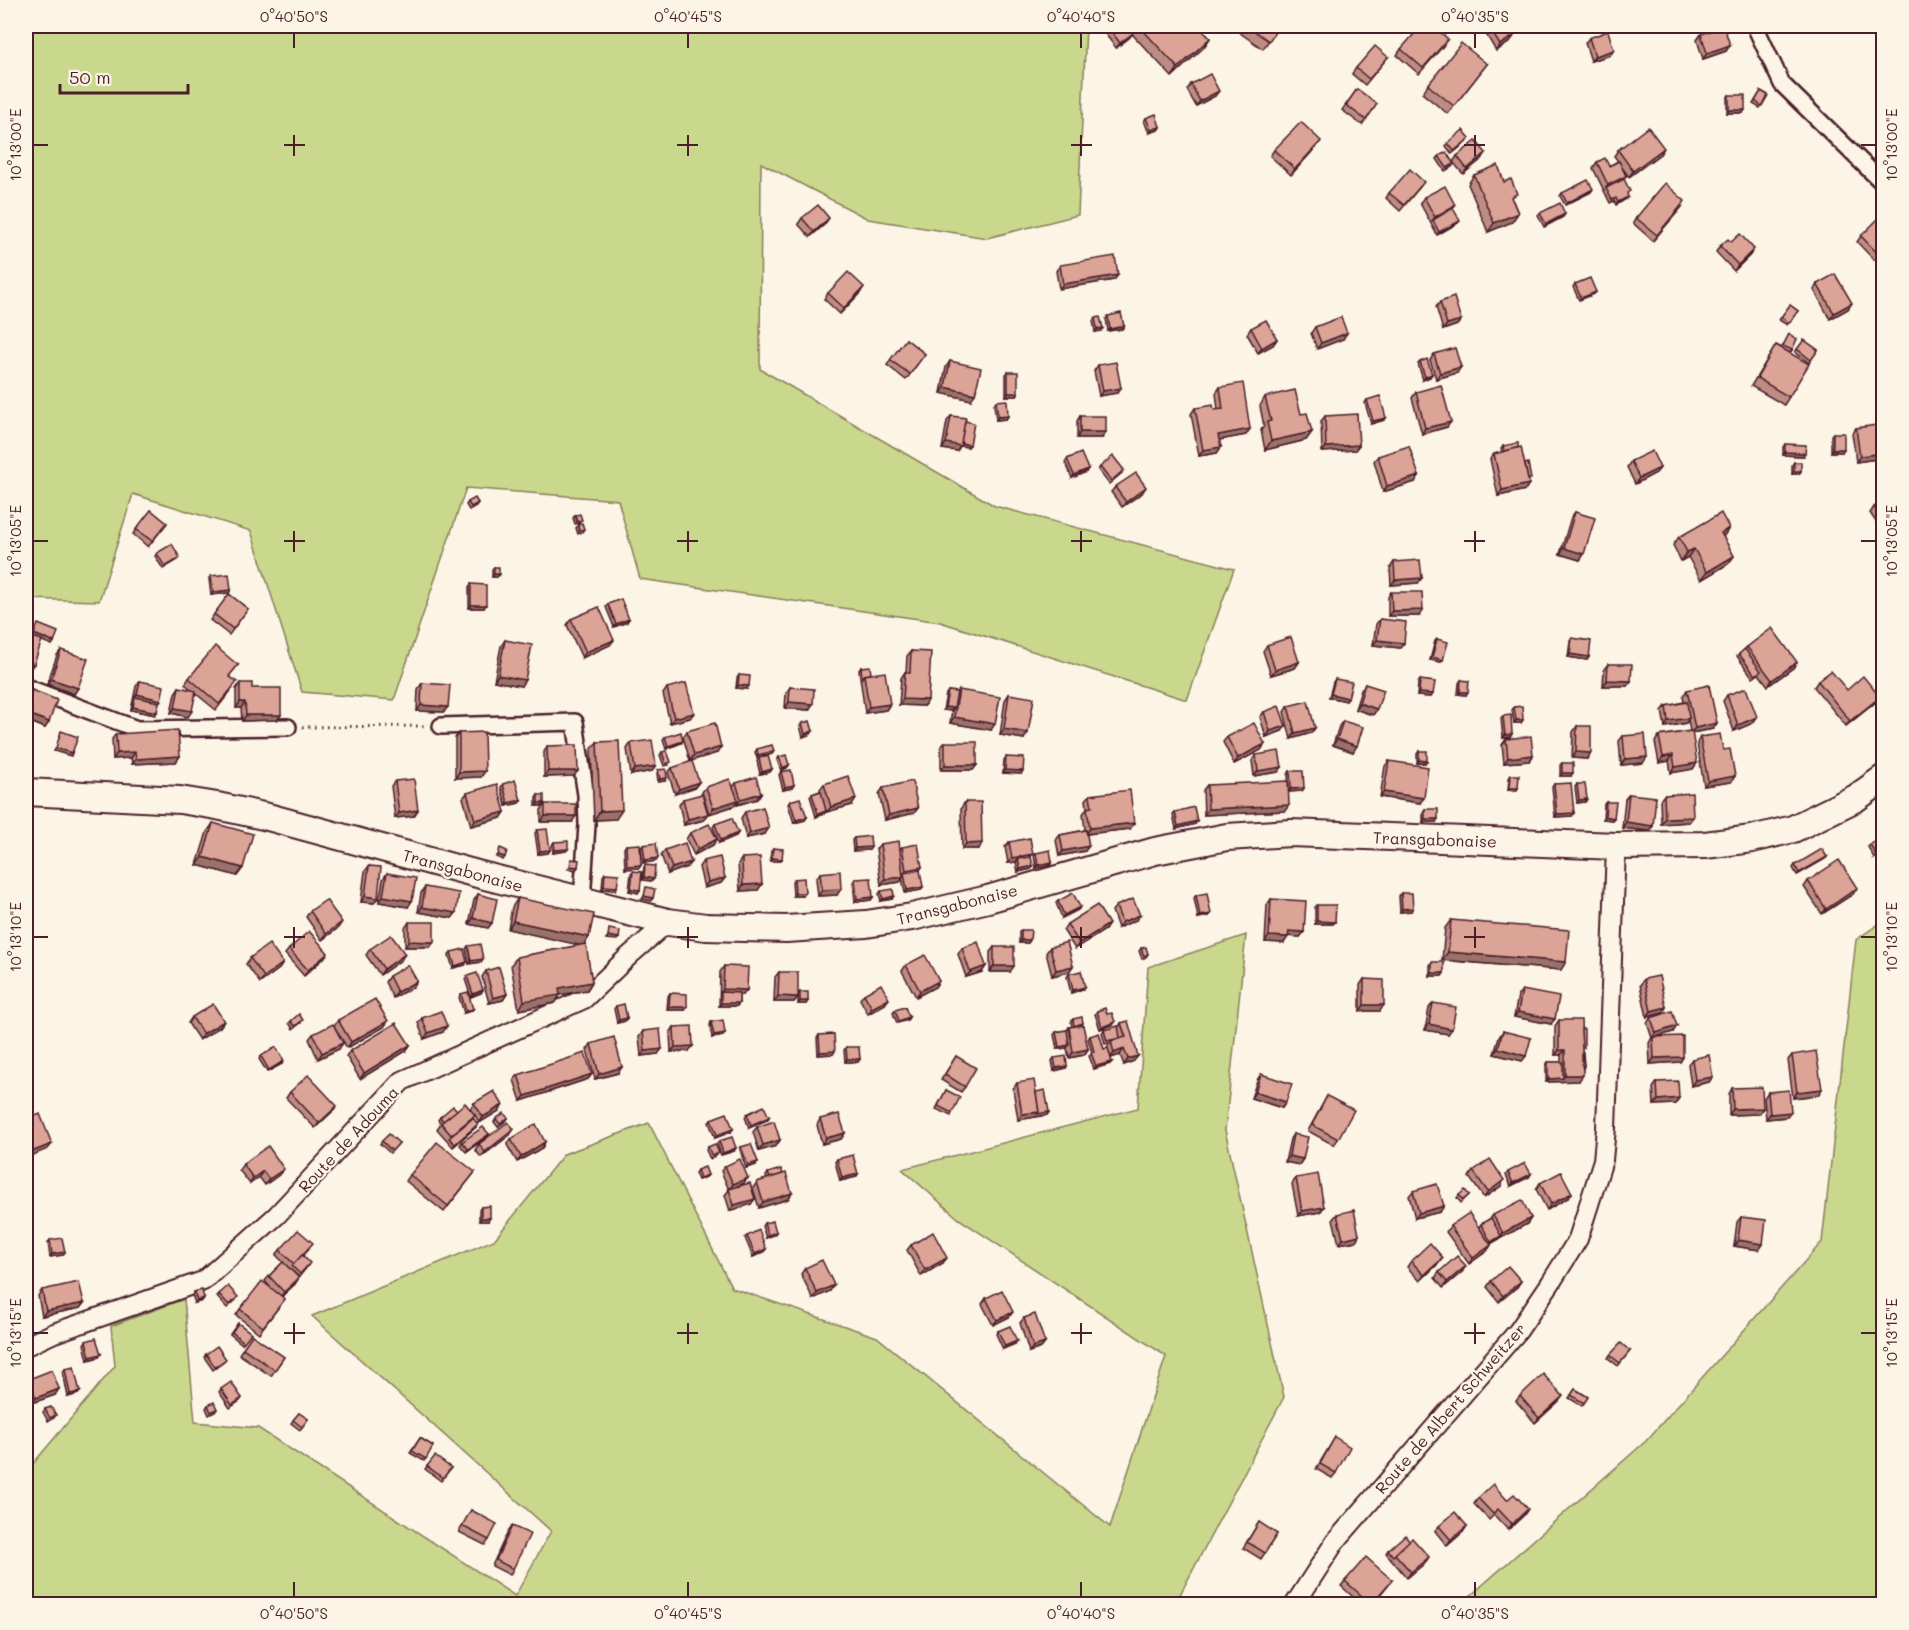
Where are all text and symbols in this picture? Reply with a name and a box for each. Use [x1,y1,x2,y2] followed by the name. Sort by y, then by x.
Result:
[260,6,328,26] text: 0°40'50"S
[654,6,722,26] text: 0°40'45"S
[1047,6,1115,26] text: 0°40'40"S
[1441,6,1509,26] text: 0°40'35"S
[60,57,188,95] scale bar
[69,65,111,89] text: 50 m
[5,108,25,181] text: 10°13'00"E
[1881,108,1901,181] text: 10°13'00"E
[5,504,25,577] text: 10°13'05"E
[1881,504,1901,577] text: 10°13'05"E
[1373,826,1497,852] street label: Transgabonaise
[400,844,526,896] street label: Transgabonaise
[894,879,1020,929] street label: Transgabonaise
[5,901,25,972] text: 10°13'10"E
[1881,901,1901,972] text: 10°13'10"E
[293,1081,403,1197] street label: Route de Adouma
[5,1298,25,1368] text: 10°13'15"E
[1881,1298,1901,1368] text: 10°13'15"E
[1370,1318,1530,1498] street label: Route de Albert Schweitzer
[260,1603,328,1623] text: 0°40'50"S
[654,1603,722,1623] text: 0°40'45"S
[1047,1603,1115,1623] text: 0°40'40"S
[1441,1603,1509,1623] text: 0°40'35"S

